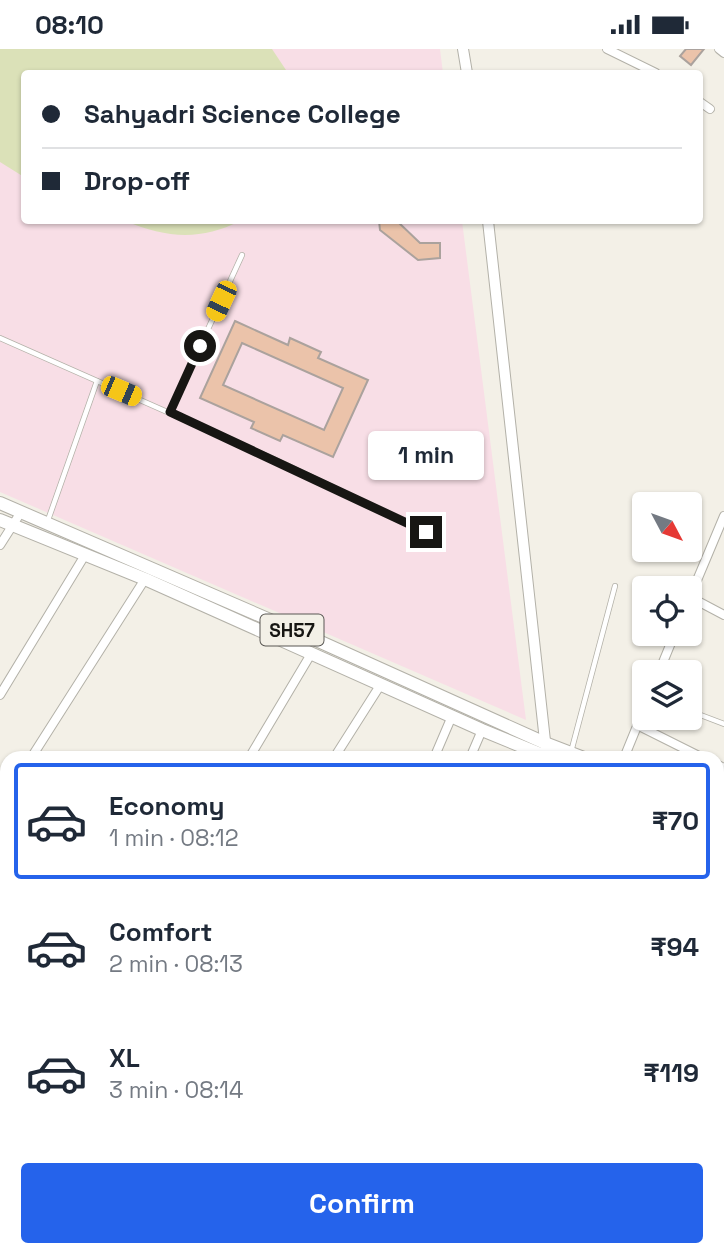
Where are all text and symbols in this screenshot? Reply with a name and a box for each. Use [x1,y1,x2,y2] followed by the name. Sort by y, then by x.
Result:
[35,8,104,42] text: 08:10
[84,97,401,131] text: Sahyadri Science College
[84,164,190,198] text: Drop-off
[203,278,240,324] car
[184,330,216,362] route start
[98,373,145,409] car
[368,431,484,479] callout: 1 min
[398,440,454,470] text: 1 min
[632,492,702,562] north arrow
[632,492,702,730] map controls
[410,516,442,548] route end
[632,576,702,646] button: locate
[260,615,324,645] road number: SH57
[632,660,702,730] button: layers
[109,789,225,823] text: Economy
[25,790,88,853] icon: car
[652,804,699,838] text: ₹70
[109,823,239,853] text: 1 min · 08:12
[109,915,212,949] text: Comfort
[25,916,88,979] icon: car
[650,930,699,964] text: ₹94
[109,949,243,979] text: 2 min · 08:13
[109,1041,140,1075] text: XL
[25,1042,88,1105] icon: car
[643,1056,699,1090] text: ₹119
[109,1075,243,1105] text: 3 min · 08:14
[21,1163,703,1243] button: Confirm

